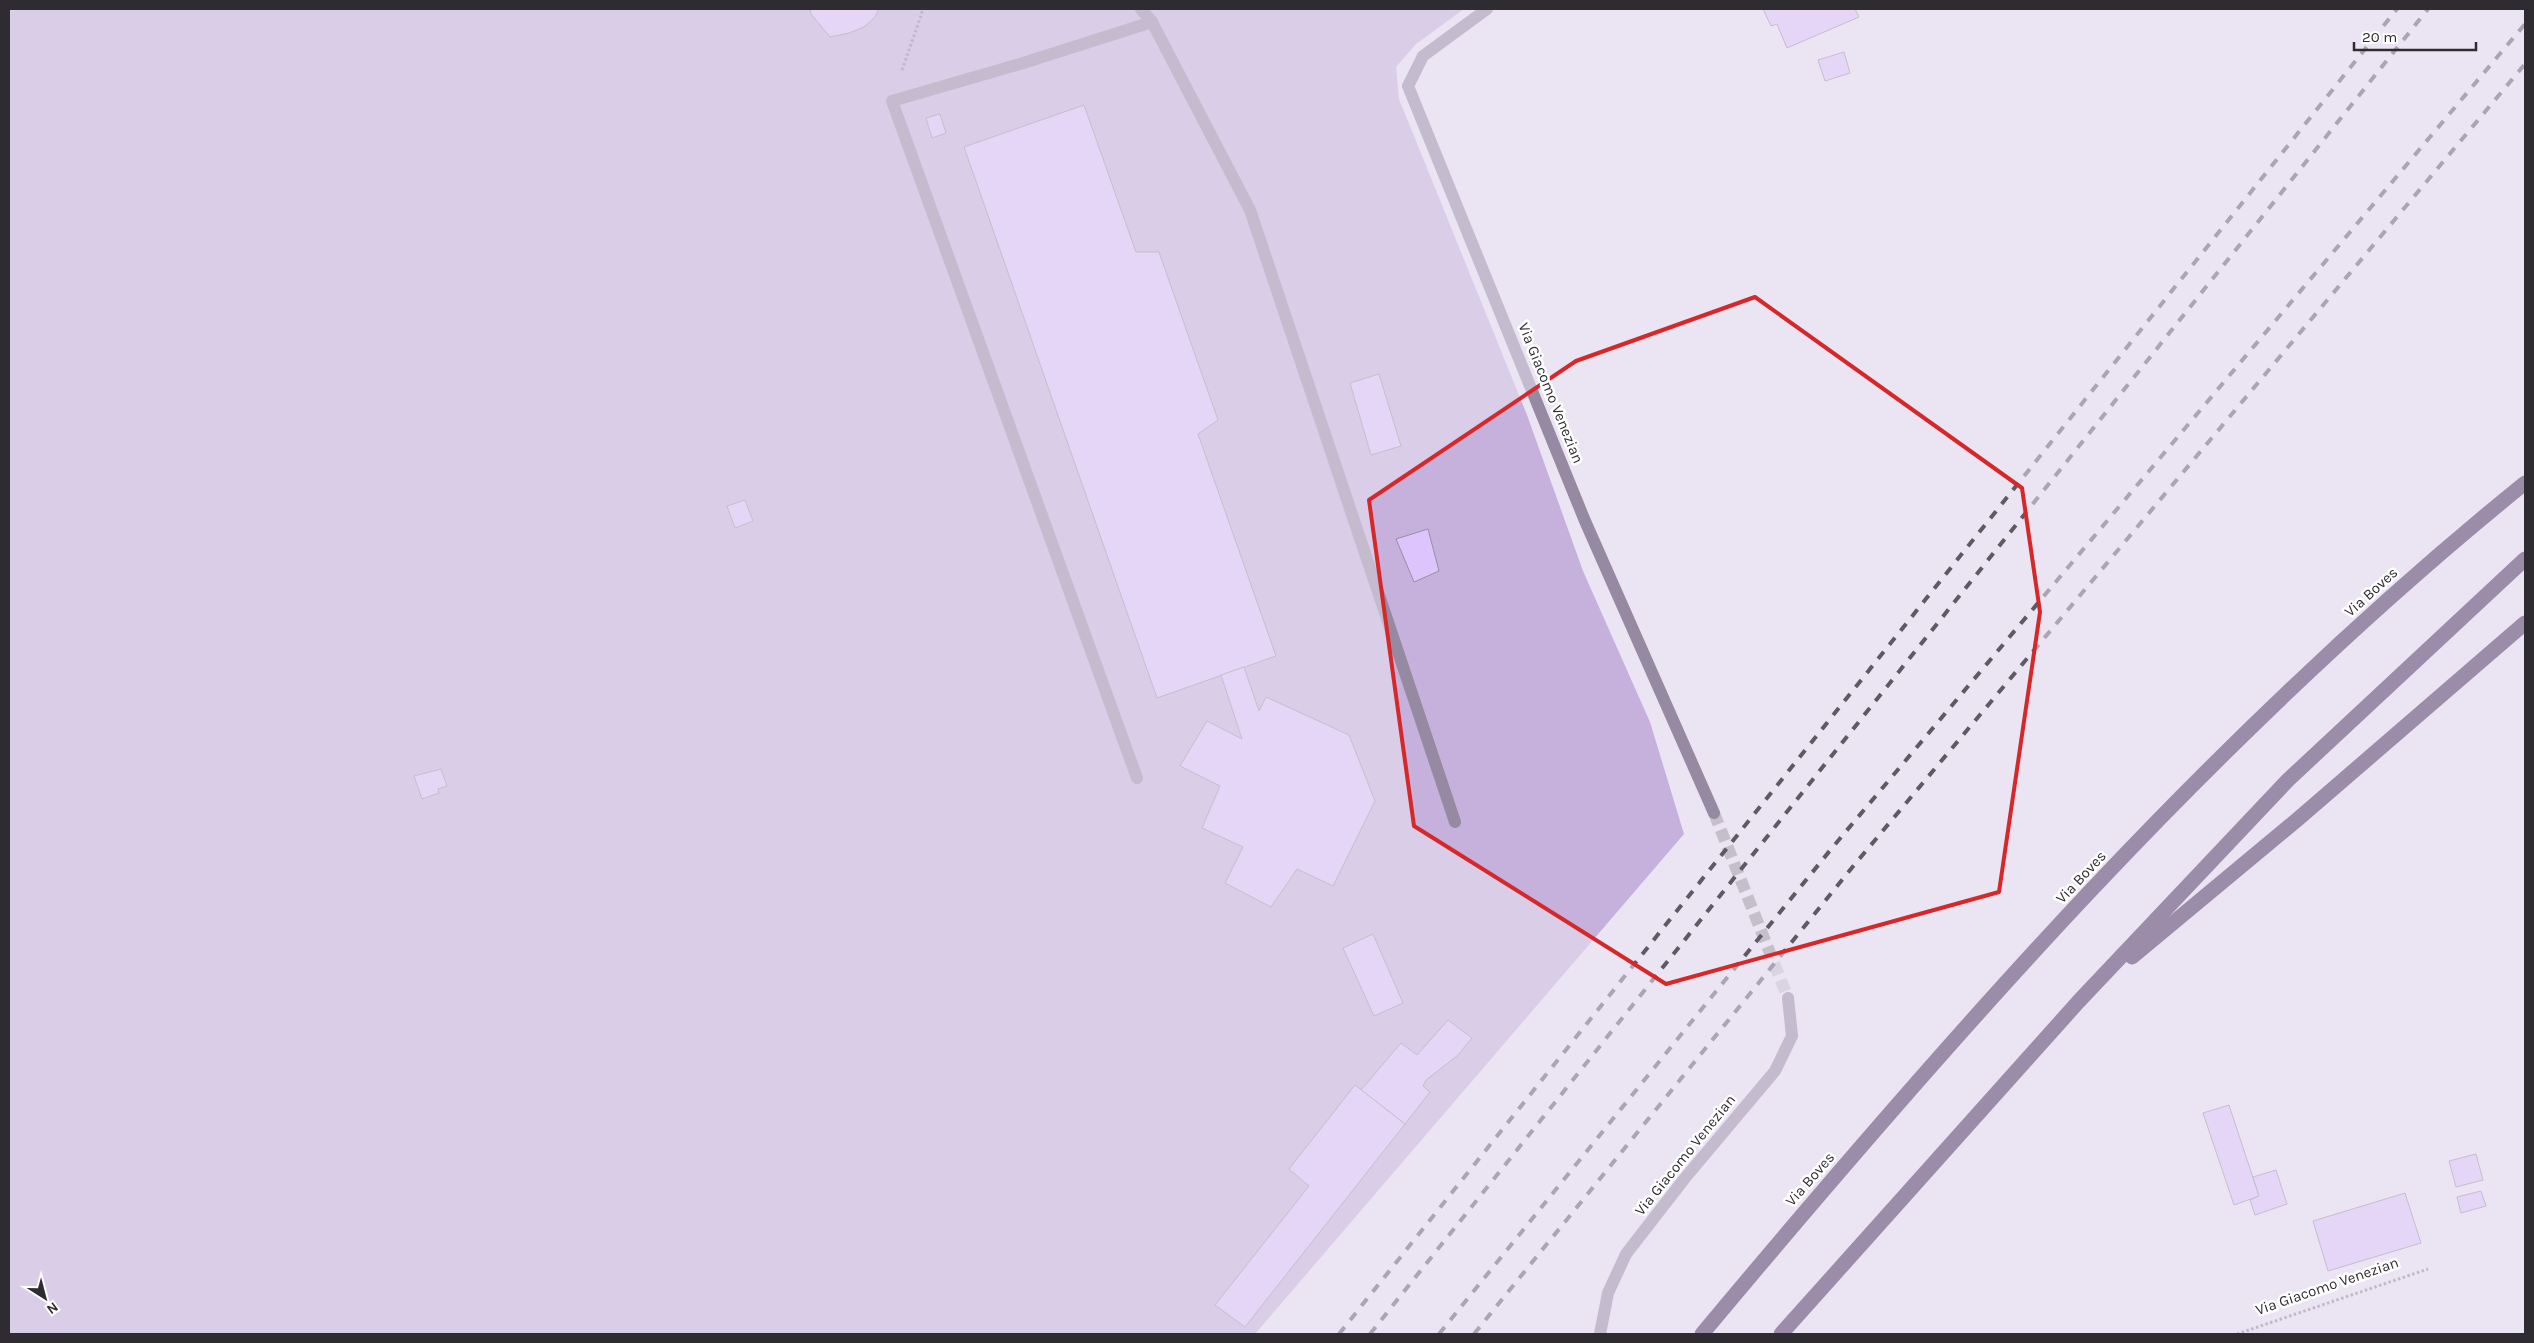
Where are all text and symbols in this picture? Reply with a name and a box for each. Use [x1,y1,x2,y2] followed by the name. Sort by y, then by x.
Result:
[2354,20,2476,52] scale bar
[2362,28,2397,46] text: 20 m
[1515,320,1587,466] street label: Via Giacomo Venezian
[2341,563,2401,621] street label: Via Boves
[2052,847,2110,907] street label: Via Boves
[1631,1091,1739,1219] street label: Via Giacomo Venezian
[1782,1148,1838,1210] street label: Via Boves
[2253,1253,2401,1319] street label: Via Giacomo Venezian
[20,1273,70,1323] north arrow
[43,1298,61,1318] text: N

